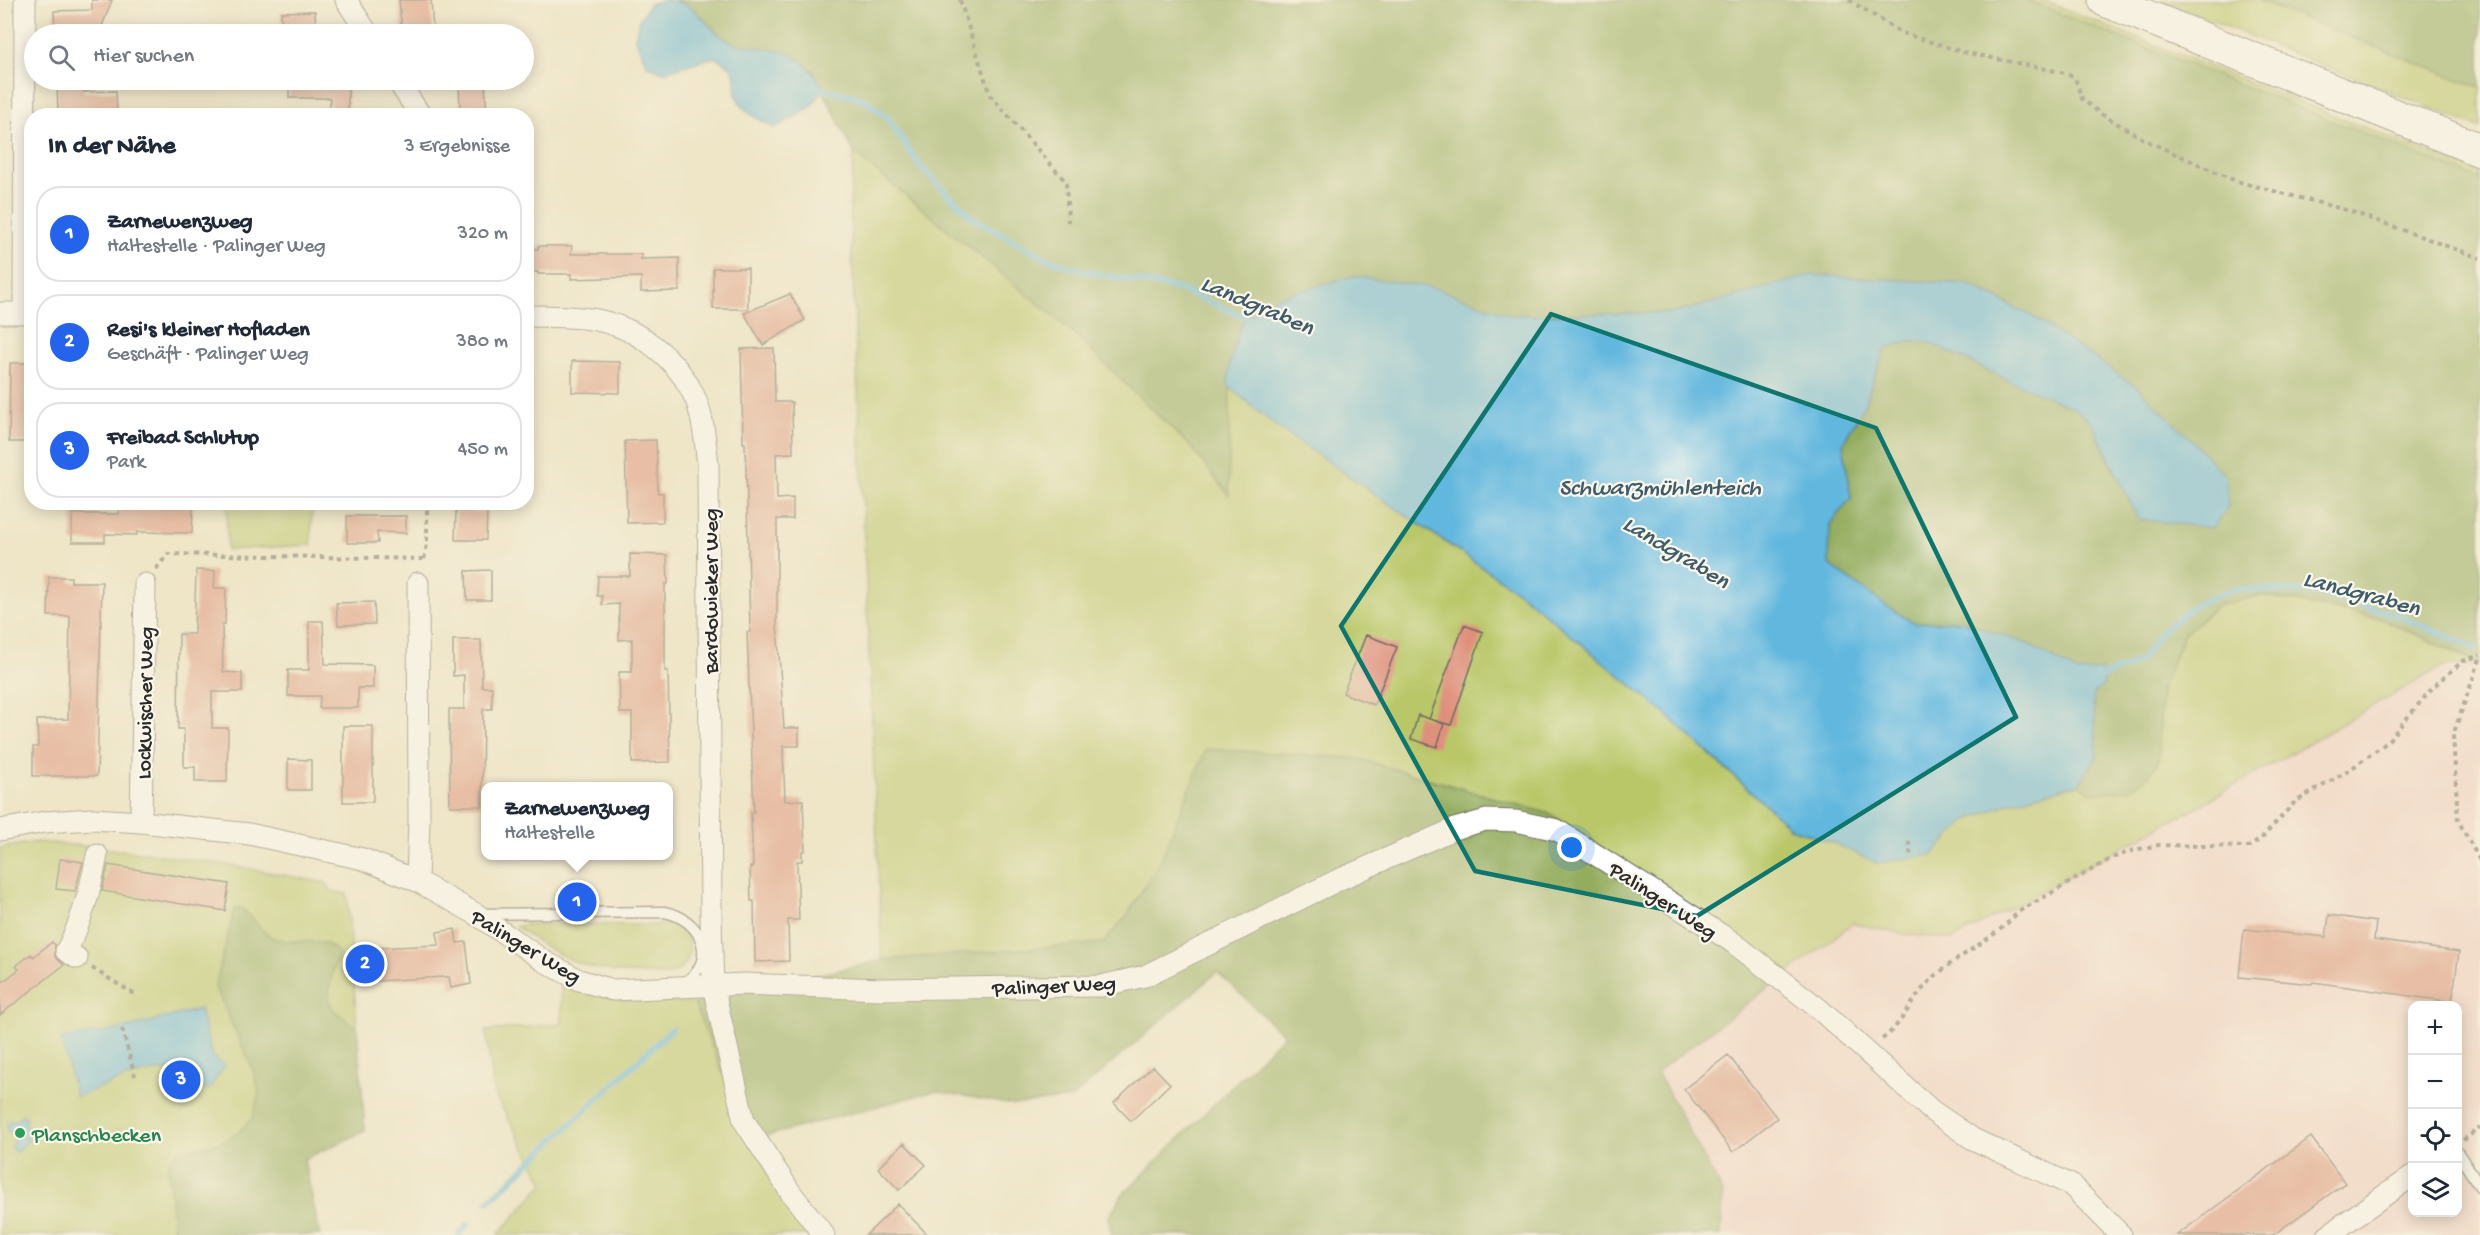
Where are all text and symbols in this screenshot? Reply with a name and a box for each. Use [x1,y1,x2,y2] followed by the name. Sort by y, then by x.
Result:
[24,24,534,90] search box
[45,41,78,74] icon: search
[93,44,194,70] text: Hier suchen
[48,132,176,163] text: In der Nähe
[404,136,510,159] text: 3 Ergebnisse
[107,210,253,236] text: Zarnewenzweg
[65,223,74,246] text: 1
[458,223,508,246] text: 320 m
[107,236,326,259] text: Haltestelle · Palinger Weg
[1196,271,1318,344] water label: Landgraben
[107,318,310,344] text: Resi's kleiner Hofladen
[65,331,74,354] text: 2
[456,331,508,354] text: 380 m
[107,344,309,367] text: Geschäft · Palinger Weg
[107,426,259,452] text: Freibad Schlutup
[64,439,75,462] text: 3
[458,439,508,462] text: 450 m
[107,452,145,475] text: Park
[1559,475,1762,504] water label: Schwarzmühlenteich
[700,508,726,675] street label: Bardowieker Weg
[1617,511,1734,598] water label: Landgraben
[2300,566,2423,625] water label: Landgraben
[133,626,161,780] street label: Lockwischer Weg
[481,782,673,860] popup
[504,797,650,823] text: Zarnewenzweg
[504,823,595,846] text: Haltestelle
[1557,833,1586,862] your location
[1602,857,1721,947] street label: Palinger Weg
[558,880,596,924] pin: 1
[464,905,585,991] street label: Palinger Weg
[346,942,385,986] pin: 2
[991,972,1117,1004] street label: Palinger Weg
[2408,1001,2462,1217] map controls
[2408,1001,2462,1055] button: +
[2408,1055,2462,1109] button: −
[162,1058,201,1102] pin: 3
[2408,1109,2462,1163] button: locate
[31,1124,162,1150] place label: Planschbecken
[13,1126,27,1140] marker: Planschbecken
[2408,1163,2462,1217] button: layers

